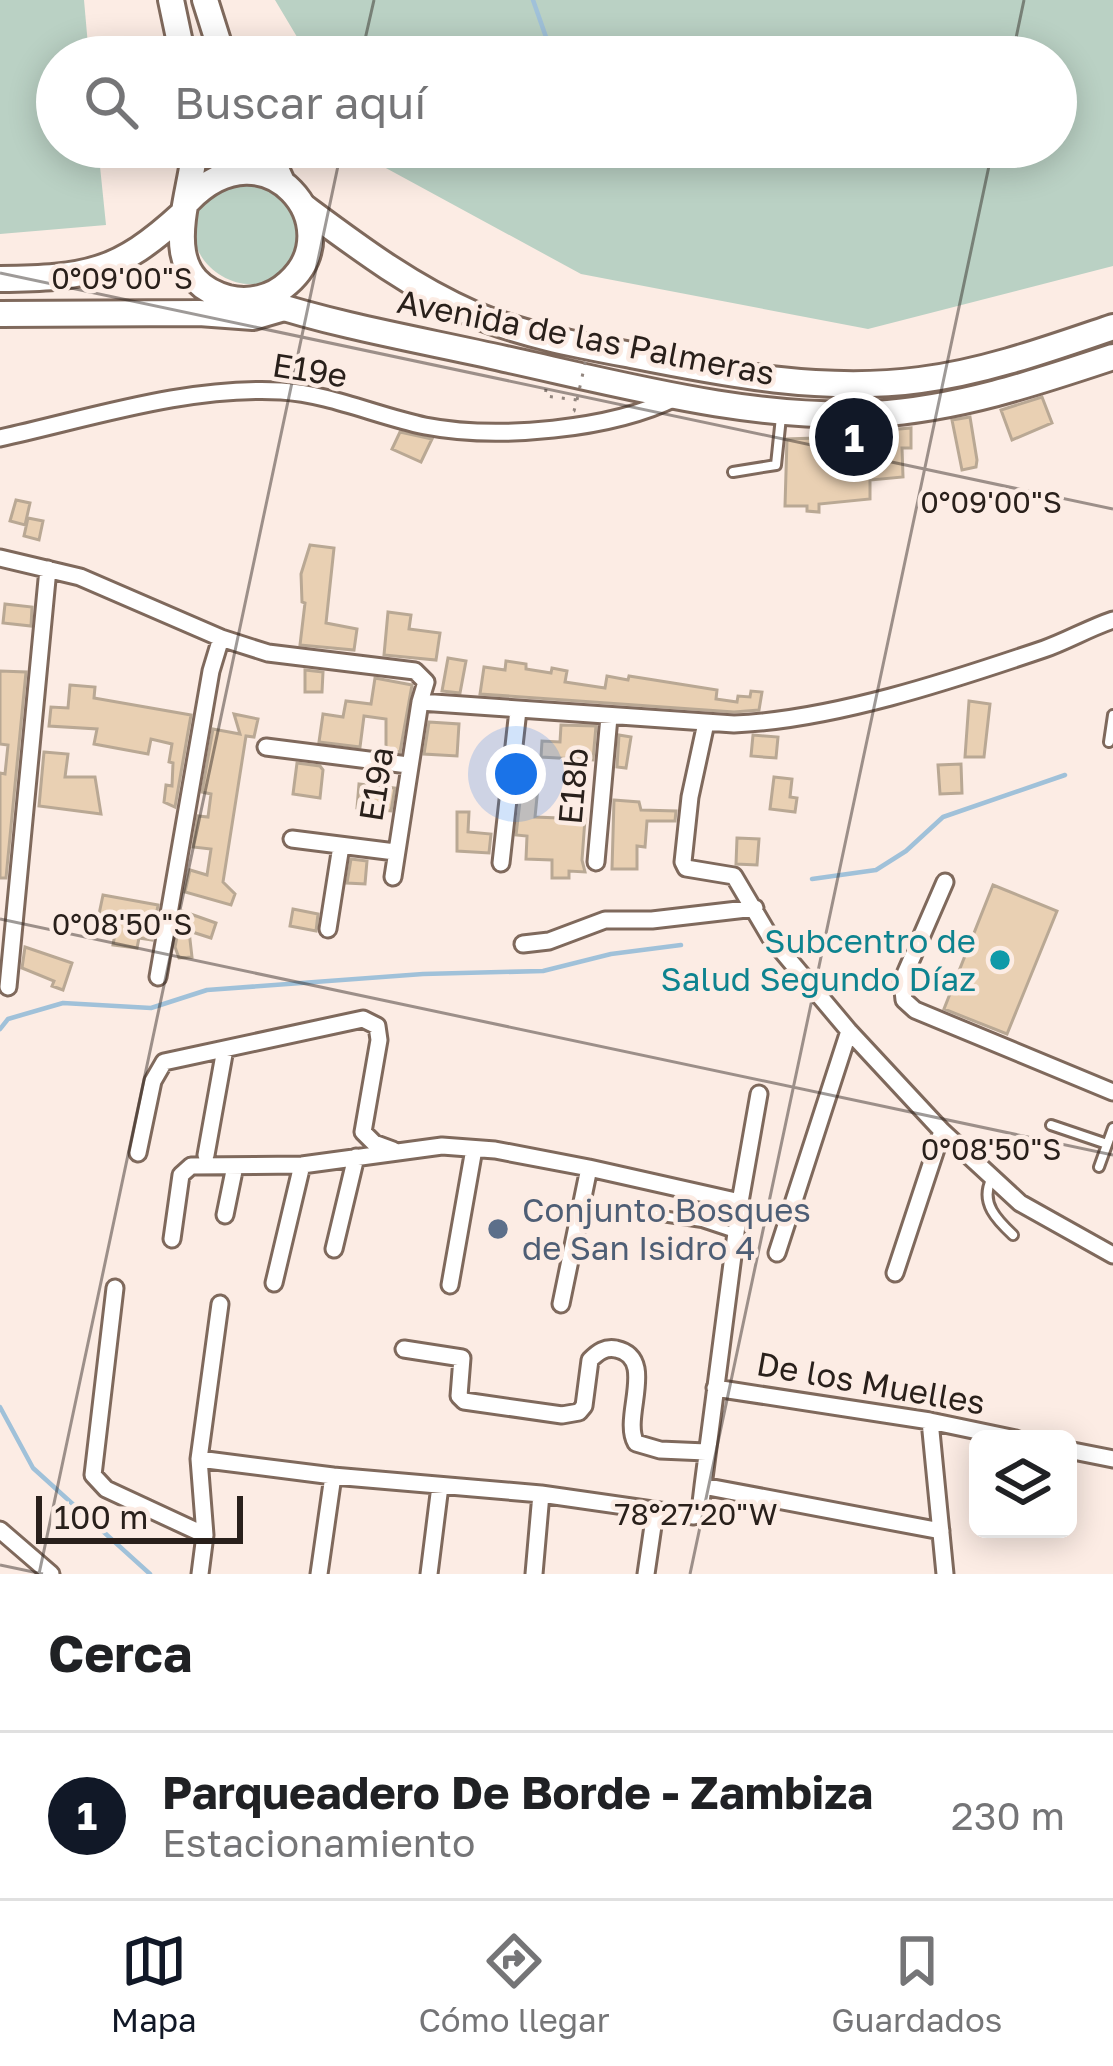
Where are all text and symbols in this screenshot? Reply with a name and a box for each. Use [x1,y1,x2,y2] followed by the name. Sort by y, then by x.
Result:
[36,36,1077,168] search box
[78,69,144,135] icon: search
[174,75,426,129] text: Buscar aquí
[51,260,193,296] text: 0°09'00"S
[394,281,778,392] street label: Avenida de las Palmeras
[270,344,350,395] street label: E19e
[815,392,893,482] pin: 1
[920,484,1062,520] text: 0°09'00"S
[350,744,401,824] street label: E19a
[486,744,546,804] your location
[550,746,595,826] street label: E18b
[52,906,192,942] text: 0°08'50"S
[661,921,976,998] place label: Subcentro de Salud Segundo Díaz
[987,947,1013,973] marker: Subcentro de Salud Segundo Díaz
[921,1131,1061,1167] text: 0°08'50"S
[522,1190,811,1267] place label: Conjunto Bosques de San Isidro 4
[485,1216,511,1242] marker: Conjunto Bosques de San Isidro 4
[754,1343,988,1422] street label: De los Muelles
[969,1430,1077,1538] map controls
[969,1430,1077,1538] button: layers
[36,1490,243,1543] scale bar
[615,1496,777,1532] text: 78°27'20"W
[54,1497,148,1536] text: 100 m
[48,1622,192,1683] text: Cerca
[162,1765,873,1819] text: Parqueadero De Borde - Zambiza
[77,1792,97,1839] text: 1
[951,1792,1065,1839] text: 230 m
[162,1819,475,1866] text: Estacionamiento
[111,1928,197,2039] tab: Mapa
[418,1928,610,2039] tab: Cómo llegar
[831,1928,1002,2039] tab: Guardados

